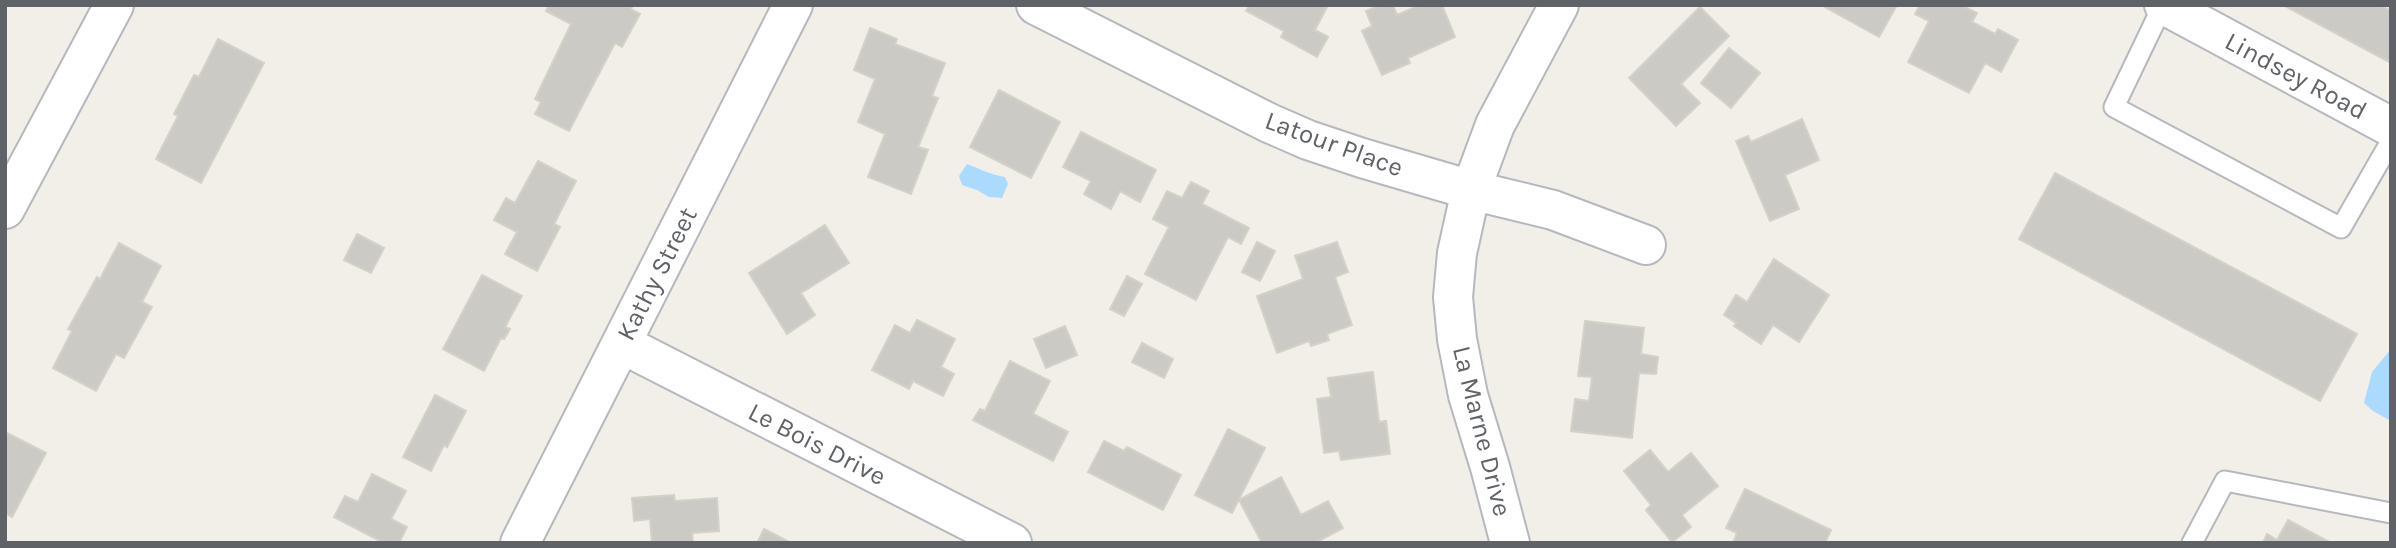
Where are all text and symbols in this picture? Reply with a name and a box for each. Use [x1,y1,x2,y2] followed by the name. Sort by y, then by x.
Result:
[2220,26,2372,126] street label: Lindsey Road
[1261,105,1407,183] street label: Latour Place
[610,202,704,346] street label: Kathy Street
[1446,343,1518,519] street label: La Marne Drive
[743,396,891,492] street label: Le Bois Drive

